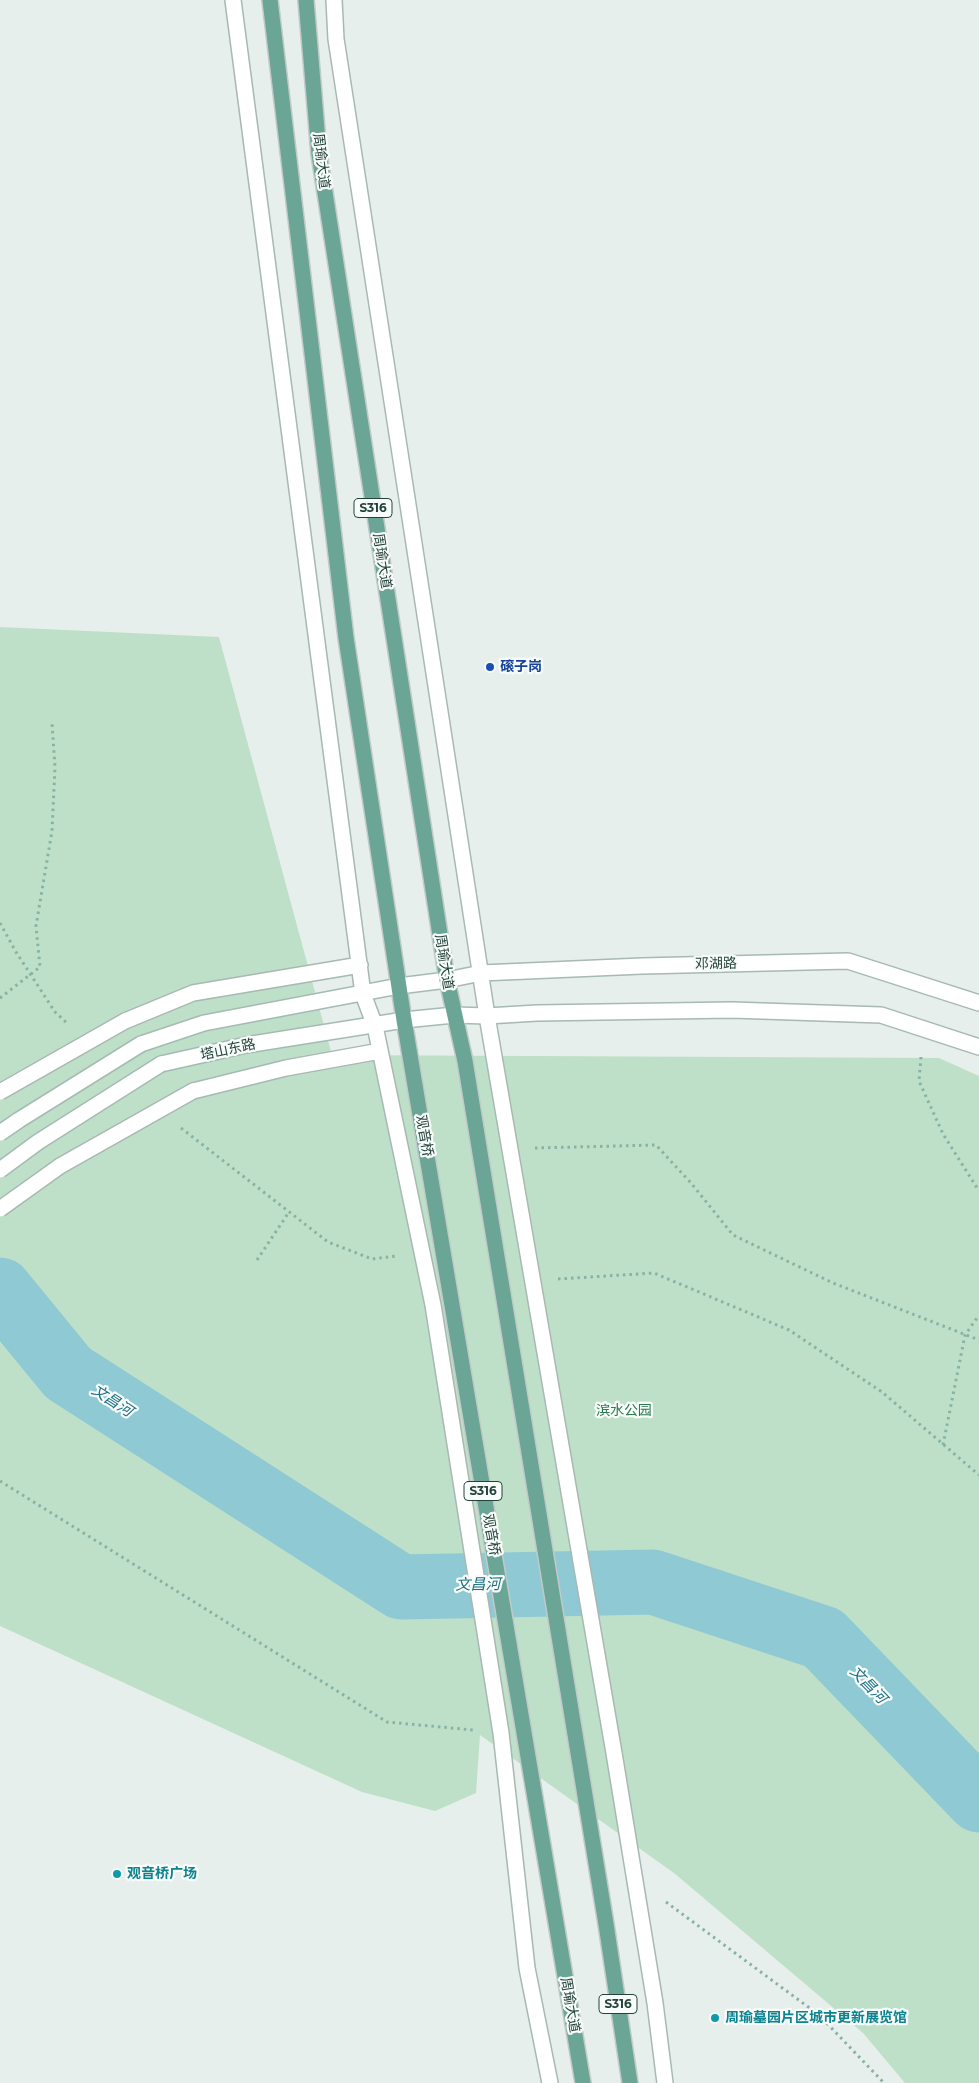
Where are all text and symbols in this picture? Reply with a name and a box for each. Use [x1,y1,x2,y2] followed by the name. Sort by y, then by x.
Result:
[309,132,333,190] street label: 周瑜大道
[354,498,392,518] road number: S316
[369,532,395,590] street label: 周瑜大道
[500,659,542,675] place label: 磙子岗
[484,661,496,673] marker: 磙子岗
[431,933,457,991] street label: 周瑜大道
[695,955,737,973] street label: 邓湖路
[199,1036,257,1064] street label: 塔山东路
[412,1114,436,1158] street label: 观音桥
[88,1381,136,1421] water label: 文昌河
[596,1403,652,1419] park label: 滨水公园
[464,1482,502,1500] road number: S316
[479,1513,503,1557] street label: 观音桥
[455,1576,501,1594] water label: 文昌河
[846,1663,890,1707] water label: 文昌河
[127,1866,197,1882] place label: 观音桥广场
[111,1868,123,1880] marker: 观音桥广场
[557,1976,583,2034] street label: 周瑜大道
[599,1995,637,2014] road number: S316
[725,2010,907,2026] place label: 周瑜墓园片区城市更新展览馆
[709,2012,721,2024] marker: 周瑜墓园片区城市更新展览馆

